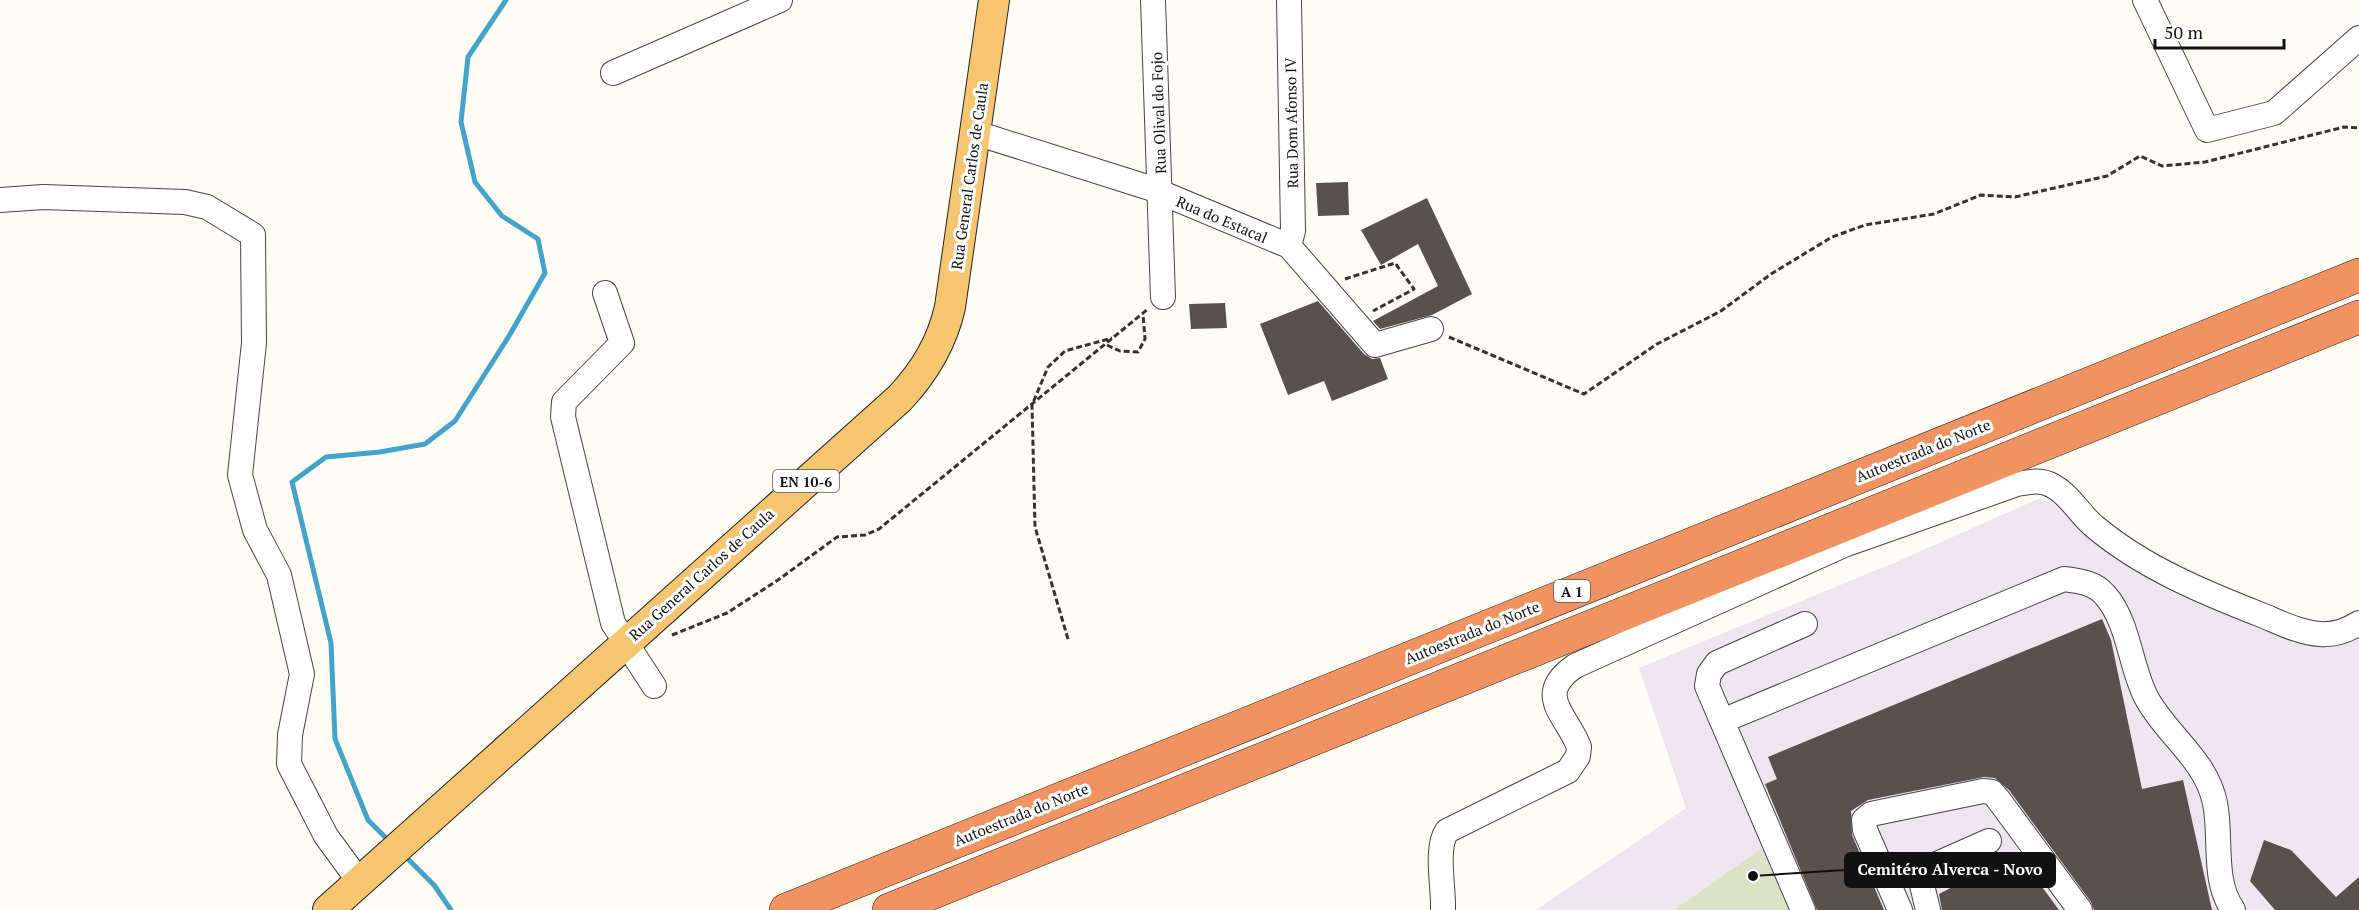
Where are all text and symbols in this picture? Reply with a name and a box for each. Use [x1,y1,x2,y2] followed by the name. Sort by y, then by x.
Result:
[2155,12,2284,50] scale bar
[2164,20,2204,44] text: 50 m
[1146,52,1170,174] street label: Rua Olival do Fojo
[1280,57,1302,189] street label: Rua Dom Afonso IV
[946,81,992,271] street label: Rua General Carlos de Caula
[1173,191,1271,247] street label: Rua do Estacal
[1853,414,1993,486] street label: Autoestrada do Norte
[773,470,839,492] road number: EN 10-6
[624,503,778,645] street label: Rua General Carlos de Caula
[1554,580,1590,602] road number: A 1
[1402,596,1542,668] street label: Autoestrada do Norte
[951,778,1091,850] street label: Autoestrada do Norte
[1845,853,2055,887] callout: Cemitéro Alverca - Novo
[1857,858,2043,880] text: Cemitéro Alverca - Novo

